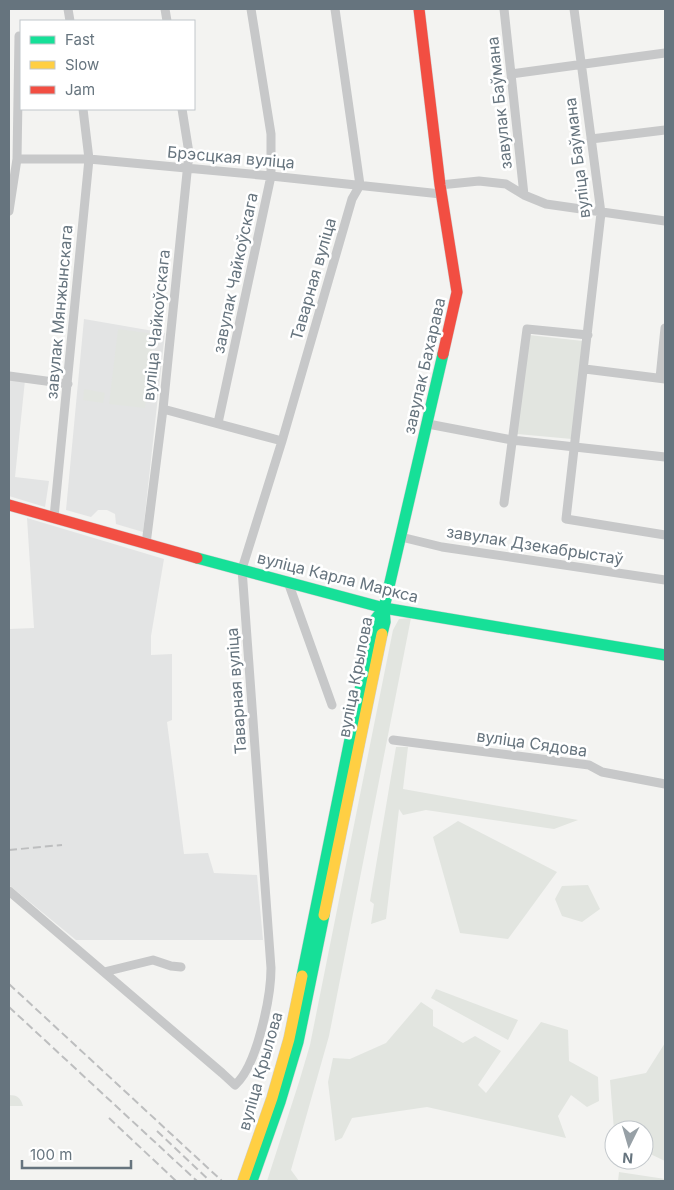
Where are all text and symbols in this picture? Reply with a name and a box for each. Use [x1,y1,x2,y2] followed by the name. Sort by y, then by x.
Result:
[20,20,195,110] legend
[65,30,95,49] text: Fast
[482,36,516,170] street label: завулак Баўмана
[65,55,99,74] text: Slow
[65,80,95,99] text: Jam
[560,97,594,219] street label: вуліца Баўмана
[166,141,296,173] street label: Брэсцкая вуліца
[208,191,262,355] street label: завулак Чайкоўскага
[286,215,340,343] street label: Таварная вуліца
[41,224,77,400] street label: завулак Мянжынскага
[138,248,174,402] street label: вуліца Чайкоўскага
[399,296,449,436] street label: завулак Бахарава
[445,521,625,569] street label: завулак Дзекабрыстаў
[255,547,421,607] street label: вуліца Карла Маркса
[333,615,377,739] street label: вуліца Крылова
[222,627,250,755] street label: Таварная вуліца
[475,725,589,761] street label: вуліца Сядова
[233,1009,287,1133] street label: вуліца Крылова
[604,1120,654,1170] north arrow
[22,1138,131,1170] scale bar
[30,1145,72,1164] text: 100 m
[622,1150,634,1167] text: N

